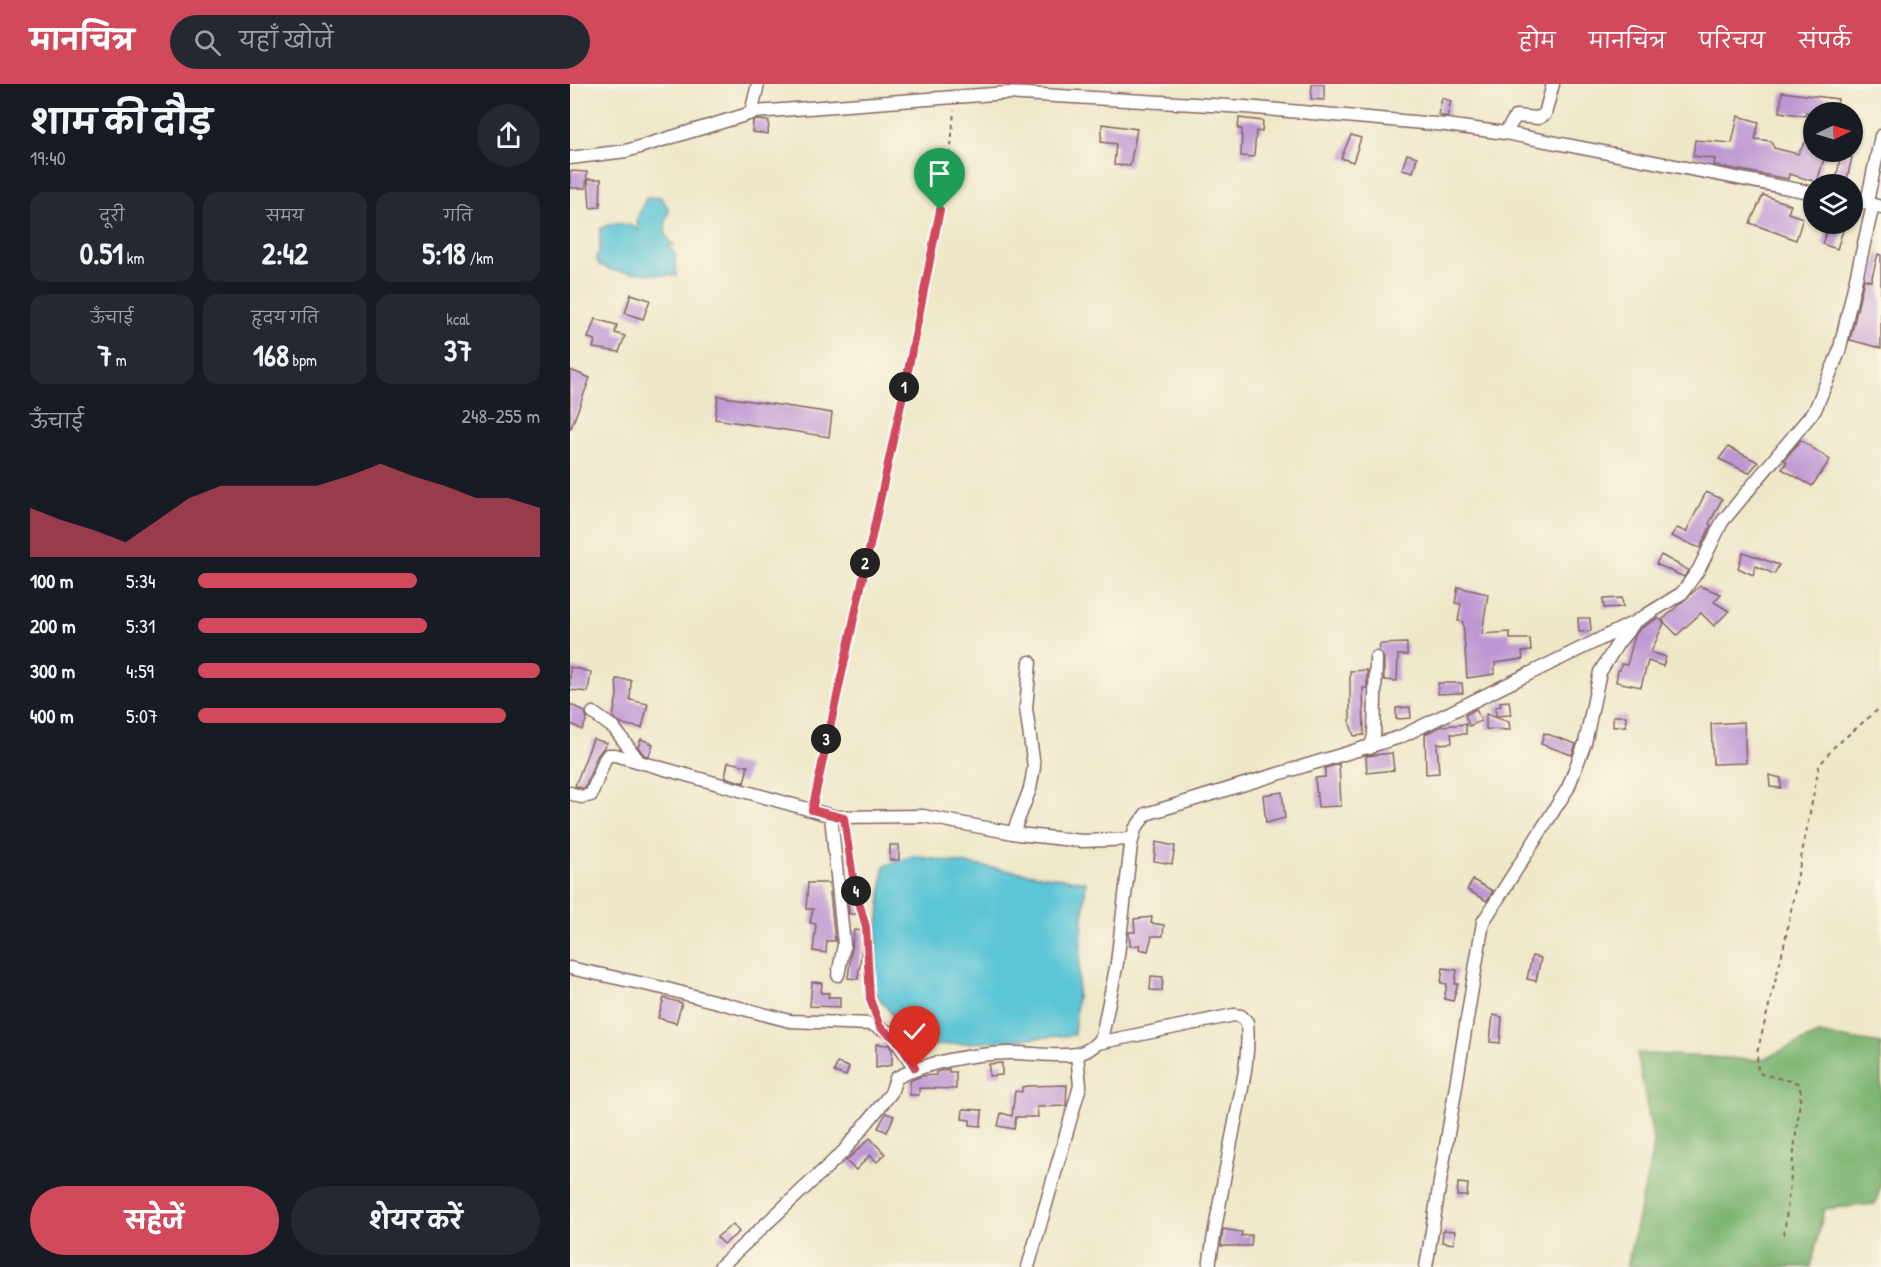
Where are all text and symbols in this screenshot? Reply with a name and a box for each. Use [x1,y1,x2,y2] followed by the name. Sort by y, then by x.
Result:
[170,15,590,69] search box
[30,21,134,59] text: मानचित्र
[239,25,333,55] text: यहाँ खोजें
[191,26,224,59] icon: search
[1519,26,1556,55] text: होम
[1589,26,1666,55] text: मानचित्र
[1699,26,1765,55] text: परिचय
[1798,26,1851,55] text: संपर्क
[30,99,212,143] text: शाम की दौड़
[1803,102,1863,162] north arrow
[1803,102,1863,234] map controls
[477,104,540,167] button: share
[30,144,66,171] text: 19:40
[914,148,965,210] pin
[923,157,956,190] icon: arrive
[1803,174,1863,234] button: layers
[99,204,125,226] text: दूरी
[266,204,304,226] text: समय
[443,204,473,226] text: गति
[80,233,123,273] text: 0.51
[262,233,308,273] text: 2:42
[422,233,466,273] text: 5:18
[123,247,144,269] text: km
[466,247,494,269] text: /km
[91,306,133,328] text: ऊँचाई
[251,306,319,328] text: हृदय गति
[446,308,470,330] text: kcal
[444,330,472,370] text: 37
[97,335,112,375] text: 7
[253,335,289,375] text: 168
[112,349,127,371] text: m
[289,349,317,371] text: bpm
[889,372,919,402] pin: 1
[901,376,907,398] text: 1
[462,402,540,429] text: 248–255 m
[30,407,84,434] text: ऊँचाई
[850,548,880,578] pin: 2
[861,552,869,574] text: 2
[30,567,73,594] text: 100 m
[126,567,156,594] text: 5:34
[30,612,75,639] text: 200 m
[126,612,155,639] text: 5:31
[30,657,75,684] text: 300 m
[126,657,154,684] text: 4:59
[30,702,74,729] text: 400 m
[126,702,158,729] text: 5:07
[811,724,841,754] pin: 3
[822,728,830,750] text: 3
[841,876,871,906] pin: 4
[853,880,859,902] text: 4
[889,1006,940,1068] pin
[898,1015,931,1048] icon: check
[30,1186,279,1255] button: सहेजें
[291,1186,540,1255] button: शेयर करें

